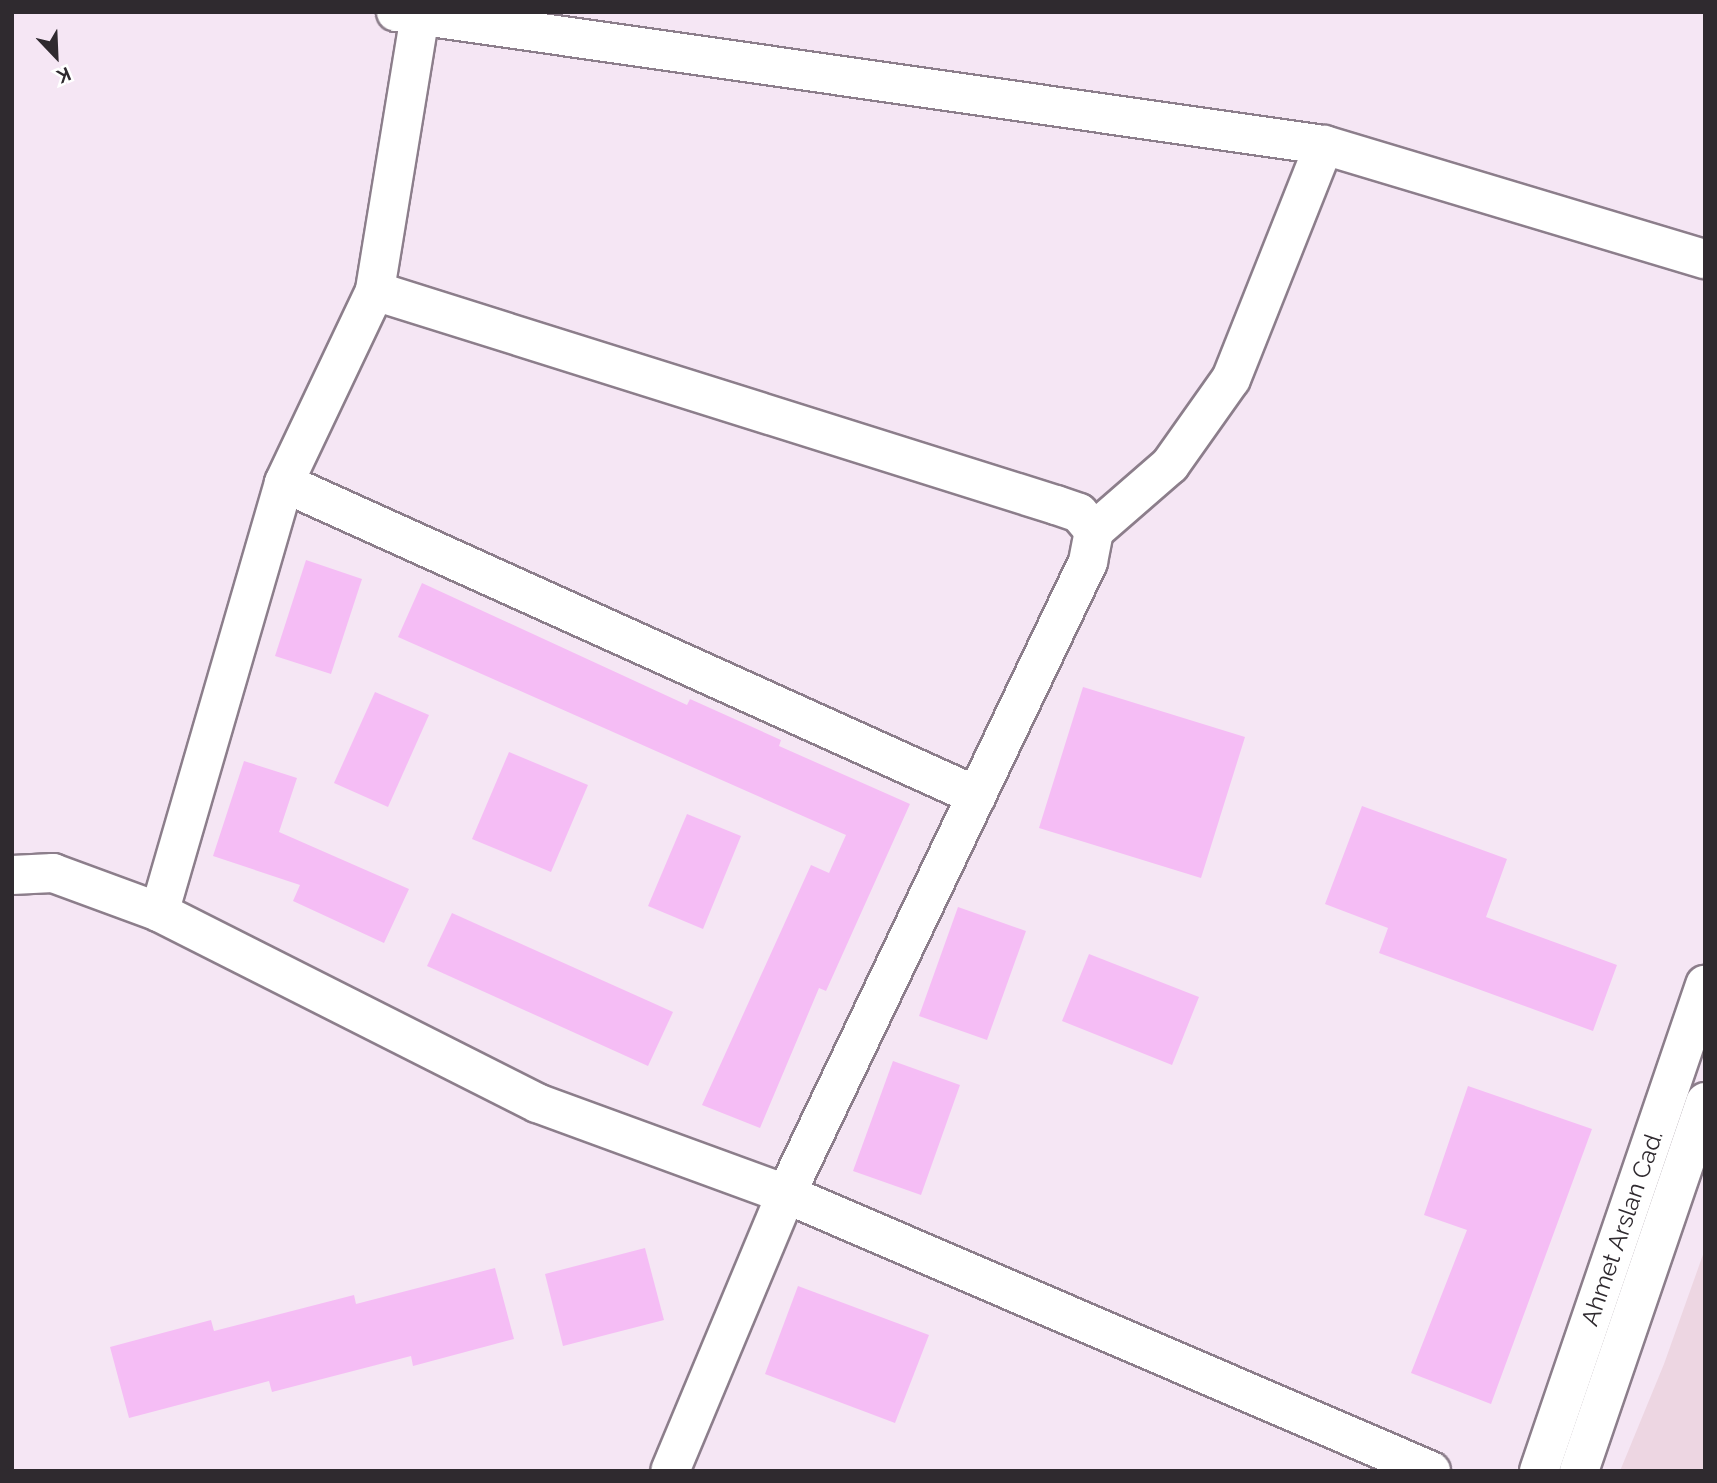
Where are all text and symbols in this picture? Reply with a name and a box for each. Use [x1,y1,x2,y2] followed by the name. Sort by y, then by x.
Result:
[21,21,91,91] north arrow
[54,63,74,88] text: K
[1575,1126,1669,1330] street label: Ahmet Arslan Cad.

